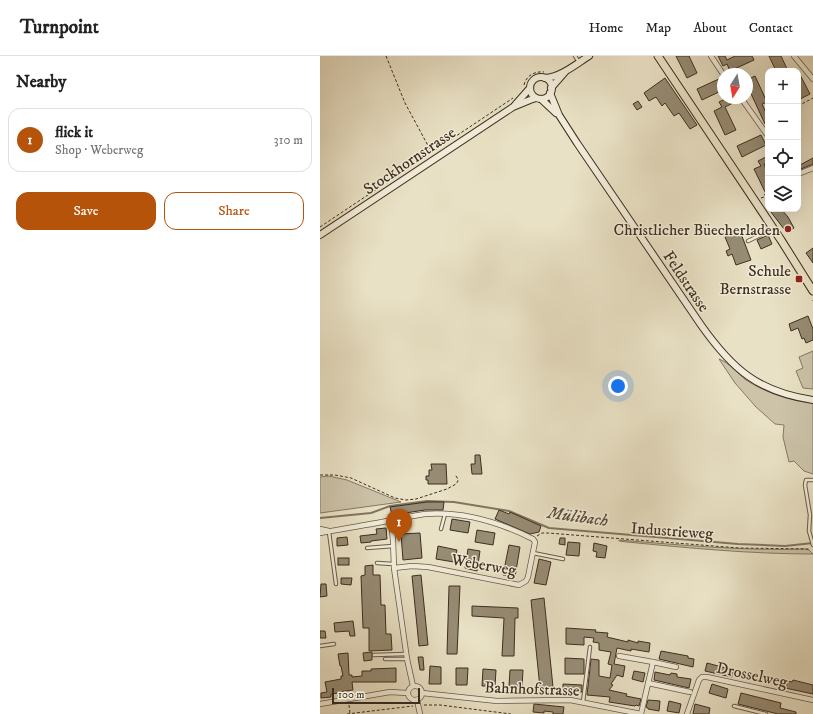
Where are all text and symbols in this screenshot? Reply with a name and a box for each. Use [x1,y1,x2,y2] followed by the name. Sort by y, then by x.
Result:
[20,16,99,39] text: Turnpoint
[589,19,623,37] text: Home
[645,19,671,37] text: Map
[693,19,727,37] text: About
[749,19,793,37] text: Contact
[717,68,753,104] north arrow
[765,68,801,212] map controls
[765,68,801,104] button: +
[16,71,66,93] text: Nearby
[765,104,801,140] button: −
[360,122,460,199] street label: Stockhornstrasse
[55,123,93,142] text: flick it
[28,132,32,148] text: 1
[274,132,303,148] text: 310 m
[765,140,801,176] button: locate
[55,142,143,158] text: Shop · Weberweg
[765,176,801,212] button: layers
[16,192,156,230] button: Save
[164,192,304,230] button: Share
[613,220,781,240] place label: Christlicher Büecherladen
[783,224,793,234] marker: Christlicher Büecherladen
[658,247,714,316] street label: Feldstrasse
[719,261,791,299] place label: Schule Bernstrasse
[794,274,804,284] marker: Schule Bernstrasse
[608,376,628,396] your location
[545,502,610,532] water label: Mülibach
[386,509,412,542] pin: 1
[630,518,714,544] street label: Industrieweg
[449,549,518,581] street label: Weberweg
[714,658,789,692] street label: Drosselweg
[484,677,580,701] street label: Bahnhofstrasse
[332,686,420,705] scale bar
[338,688,364,702] text: 100 m

